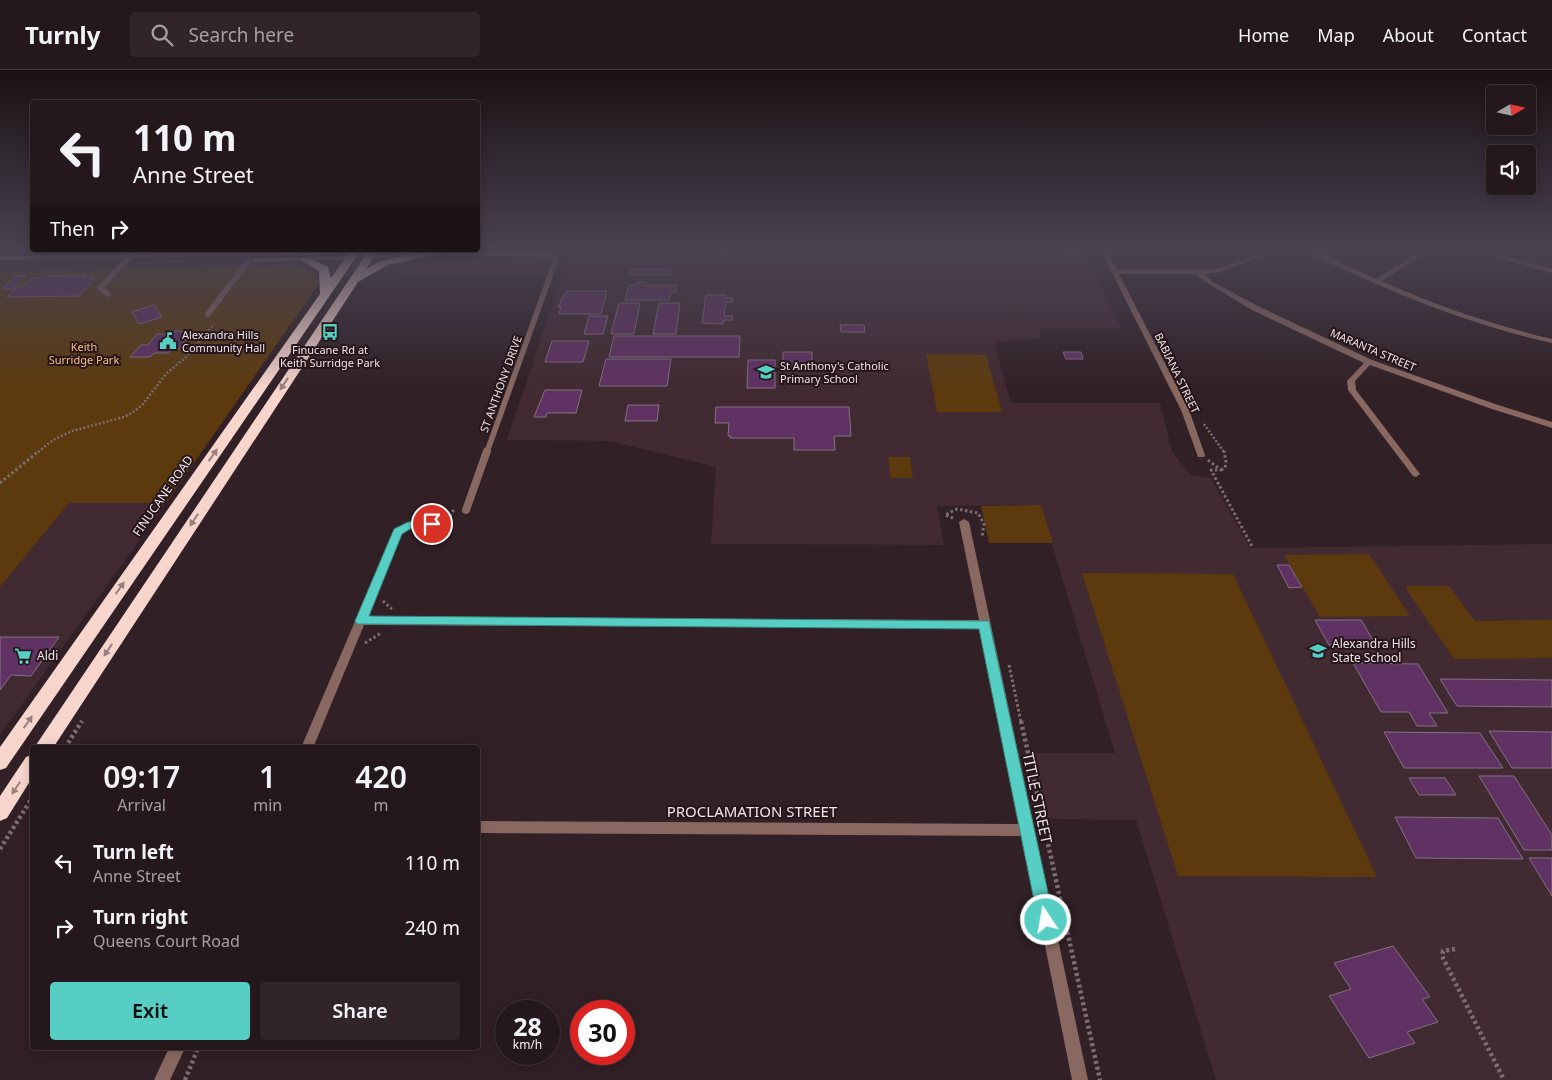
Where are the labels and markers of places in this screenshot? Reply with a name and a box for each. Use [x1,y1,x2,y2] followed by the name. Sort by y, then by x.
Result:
[320,322,340,342] bus stop icon: Finucane Rd at Keith Surridge Park
[182,327,265,355] place label: Alexandra Hills Community Hall
[158,331,178,351] public building icon: Alexandra Hills Community Hall
[280,342,380,370] place label: Finucane Rd at Keith Surridge Park
[780,358,889,386] place label: St Anthony's Catholic Primary School
[756,362,776,382] school or university icon: St Anthony's Catholic Primary School
[411,503,453,545] pin
[1332,635,1416,666] place label: Alexandra Hills State School
[1308,641,1328,661] school or university icon: Alexandra Hills State School
[13,646,33,666] supermarket icon: Aldi
[37,647,58,664] place label: Aldi

